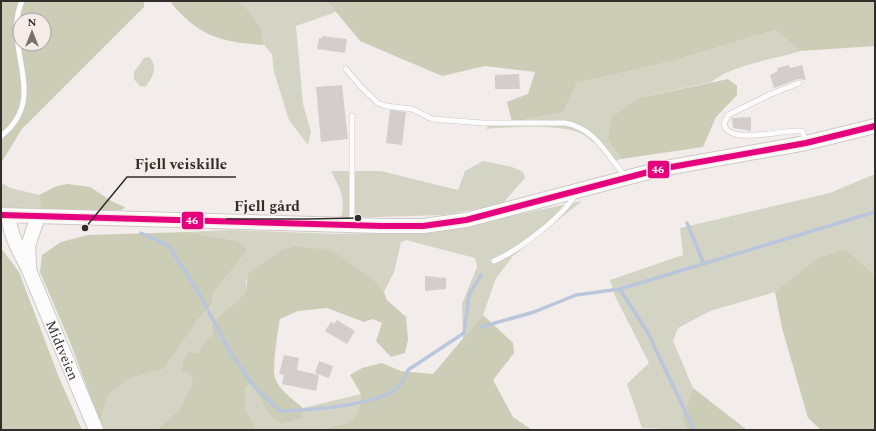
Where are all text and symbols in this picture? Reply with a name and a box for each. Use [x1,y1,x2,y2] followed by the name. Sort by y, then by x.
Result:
[12,12,52,52] north arrow
[28,14,37,31] text: N
[127,150,236,177] callout: Fjell veiskille
[135,153,227,176] text: Fjell veiskille
[647,160,670,179] line badge: 46
[652,161,664,178] text: 46
[226,192,308,219] callout: Fjell gård
[234,195,300,218] text: Fjell gård
[181,211,204,230] line badge: 46
[186,212,198,229] text: 46
[40,317,84,384] street label: Midtveien

